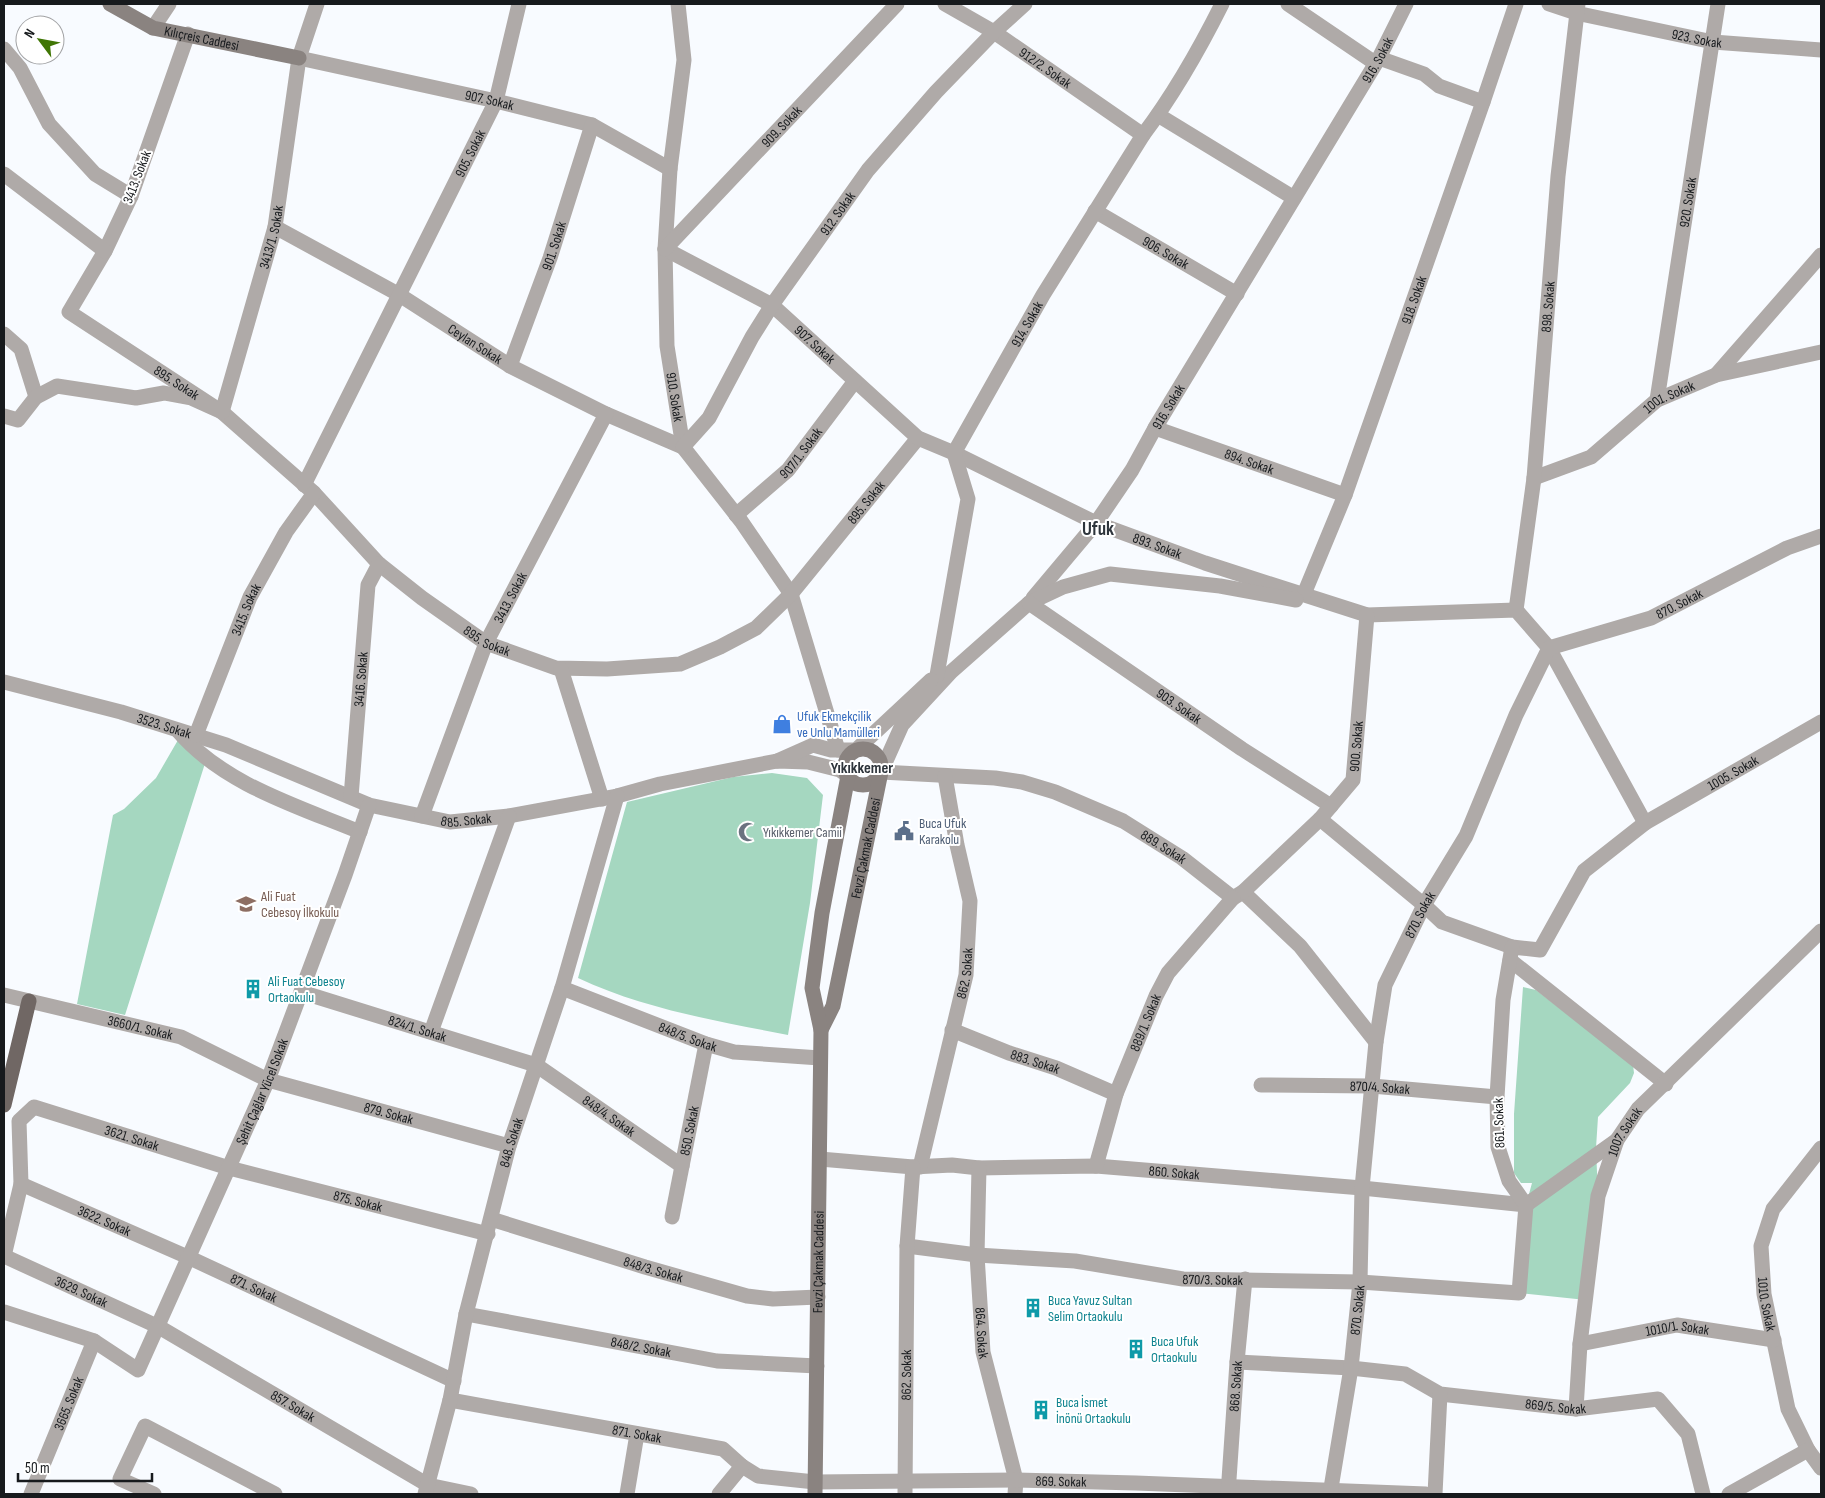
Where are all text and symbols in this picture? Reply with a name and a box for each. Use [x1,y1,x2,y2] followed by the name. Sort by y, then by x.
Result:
[15,15,65,65] north arrow
[163,22,241,54] street label: Kılıçreis Caddesi
[1670,25,1723,51] street label: 923. Sokak
[20,26,39,41] text: N
[1358,34,1397,86] street label: 916. Sokak
[1016,44,1076,92] street label: 912/2. Sokak
[463,86,516,114] street label: 907. Sokak
[757,101,805,151] street label: 909. Sokak
[451,126,489,180] street label: 905. Sokak
[119,148,155,206] street label: 3413. Sokak
[1675,175,1700,229] street label: 920. Sokak
[816,187,859,238] street label: 912. Sokak
[255,204,287,271] street label: 3413/1. Sokak
[538,218,570,273] street label: 901. Sokak
[1139,232,1193,273] street label: 906. Sokak
[1397,273,1430,326] street label: 918. Sokak
[1537,280,1558,333] street label: 898. Sokak
[1007,297,1047,350] street label: 914. Sokak
[445,320,506,368] street label: Ceylan Sokak
[791,321,840,368] street label: 907. Sokak
[151,361,203,404] street label: 895. Sokak
[663,371,687,423] street label: 910. Sokak
[1640,376,1698,417] street label: 1001. Sokak
[1148,380,1188,432] street label: 916. Sokak
[776,423,826,482] street label: 907/1. Sokak
[1222,445,1277,478] street label: 894. Sokak
[843,477,889,527] street label: 895. Sokak
[1082,518,1114,541] district label: Ufuk
[1131,529,1185,563] street label: 893. Sokak
[490,568,531,626] street label: 3413. Sokak
[227,580,265,638] street label: 3415. Sokak
[1653,584,1706,623] street label: 870. Sokak
[460,621,513,660] street label: 895. Sokak
[350,650,371,708] street label: 3416. Sokak
[1153,684,1206,728] street label: 903. Sokak
[797,708,880,741] place label: Ufuk Ekmekçilik ve Unlu Mamülleri
[135,709,194,742] street label: 3523. Sokak
[771,713,793,735] shop icon: Ufuk Ekmekçilik ve Unlu Mamülleri
[1345,720,1367,772] street label: 900. Sokak
[1704,751,1762,794] street label: 1005. Sokak
[831,759,893,778] district label: Yıkıkkemer
[847,796,884,900] street label: Fevzi Çakmak Caddesi
[439,809,493,831] street label: 885. Sokak
[919,815,967,848] place label: Buca Ufuk Karakolu
[893,820,915,842] public building icon: Buca Ufuk Karakolu
[737,821,759,843] mosque icon: Yıkıkkemer Camii
[763,824,842,841] place label: Yıkıkkemer Camii
[1138,826,1191,868] street label: 889. Sokak
[260,888,339,921] place label: Ali Fuat Cebesoy İlkokulu
[1401,888,1439,941] street label: 870. Sokak
[235,893,257,915] school or university icon: Ali Fuat Cebesoy İlkokulu
[952,947,976,1000] street label: 862. Sokak
[267,973,345,1006] place label: Ali Fuat Cebesoy Ortaokulu
[242,978,264,1000] building icon: Ali Fuat Cebesoy Ortaokulu
[1126,991,1165,1054] street label: 889/1. Sokak
[106,1011,175,1043] street label: 3660/1. Sokak
[386,1011,449,1045] street label: 824/1. Sokak
[656,1018,719,1055] street label: 848/5. Sokak
[232,1035,292,1147] street label: Şehit Çağlar Yücel Sokak
[1008,1046,1063,1078] street label: 883. Sokak
[1350,1077,1411,1098] street label: 870/4. Sokak
[579,1091,639,1140] street label: 848/4. Sokak
[1490,1097,1508,1148] street label: 861. Sokak
[362,1098,416,1128] street label: 879. Sokak
[1604,1103,1646,1158] street label: 1007. Sokak
[676,1104,702,1157] street label: 850. Sokak
[495,1115,527,1169] street label: 848. Sokak
[103,1121,162,1154] street label: 3621. Sokak
[1148,1162,1201,1183] street label: 860. Sokak
[332,1186,385,1215] street label: 875. Sokak
[75,1201,134,1240] street label: 3622. Sokak
[809,1211,827,1313] street label: Fevzi Çakmak Caddesi
[622,1252,686,1286] street label: 848/3. Sokak
[228,1270,281,1306] street label: 871. Sokak
[1182,1270,1244,1289] street label: 870/3. Sokak
[52,1272,111,1311] street label: 3629. Sokak
[1754,1277,1780,1333] street label: 1010. Sokak
[1346,1284,1368,1336] street label: 870. Sokak
[1048,1292,1132,1325] place label: Buca Yavuz Sultan Selim Ortaokulu
[1022,1297,1044,1319] building icon: Buca Yavuz Sultan Selim Ortaokulu
[972,1307,993,1361] street label: 864. Sokak
[1644,1317,1711,1340] street label: 1010/1. Sokak
[609,1333,673,1361] street label: 848/2. Sokak
[1151,1333,1199,1366] place label: Buca Ufuk Ortaokulu
[1125,1338,1147,1360] building icon: Buca Ufuk Ortaokulu
[897,1349,915,1401] street label: 862. Sokak
[1225,1360,1246,1412] street label: 868. Sokak
[50,1373,87,1433] street label: 3665. Sokak
[268,1386,319,1426] street label: 857. Sokak
[1056,1394,1131,1427] place label: Buca İsmet İnönü Ortaokulu
[1524,1395,1587,1418] street label: 869/5. Sokak
[1030,1399,1052,1421] building icon: Buca İsmet İnönü Ortaokulu
[611,1421,664,1446] street label: 871. Sokak
[18,1450,151,1482] scale bar
[25,1459,50,1478] text: 50 m
[1035,1472,1087,1490] street label: 869. Sokak

